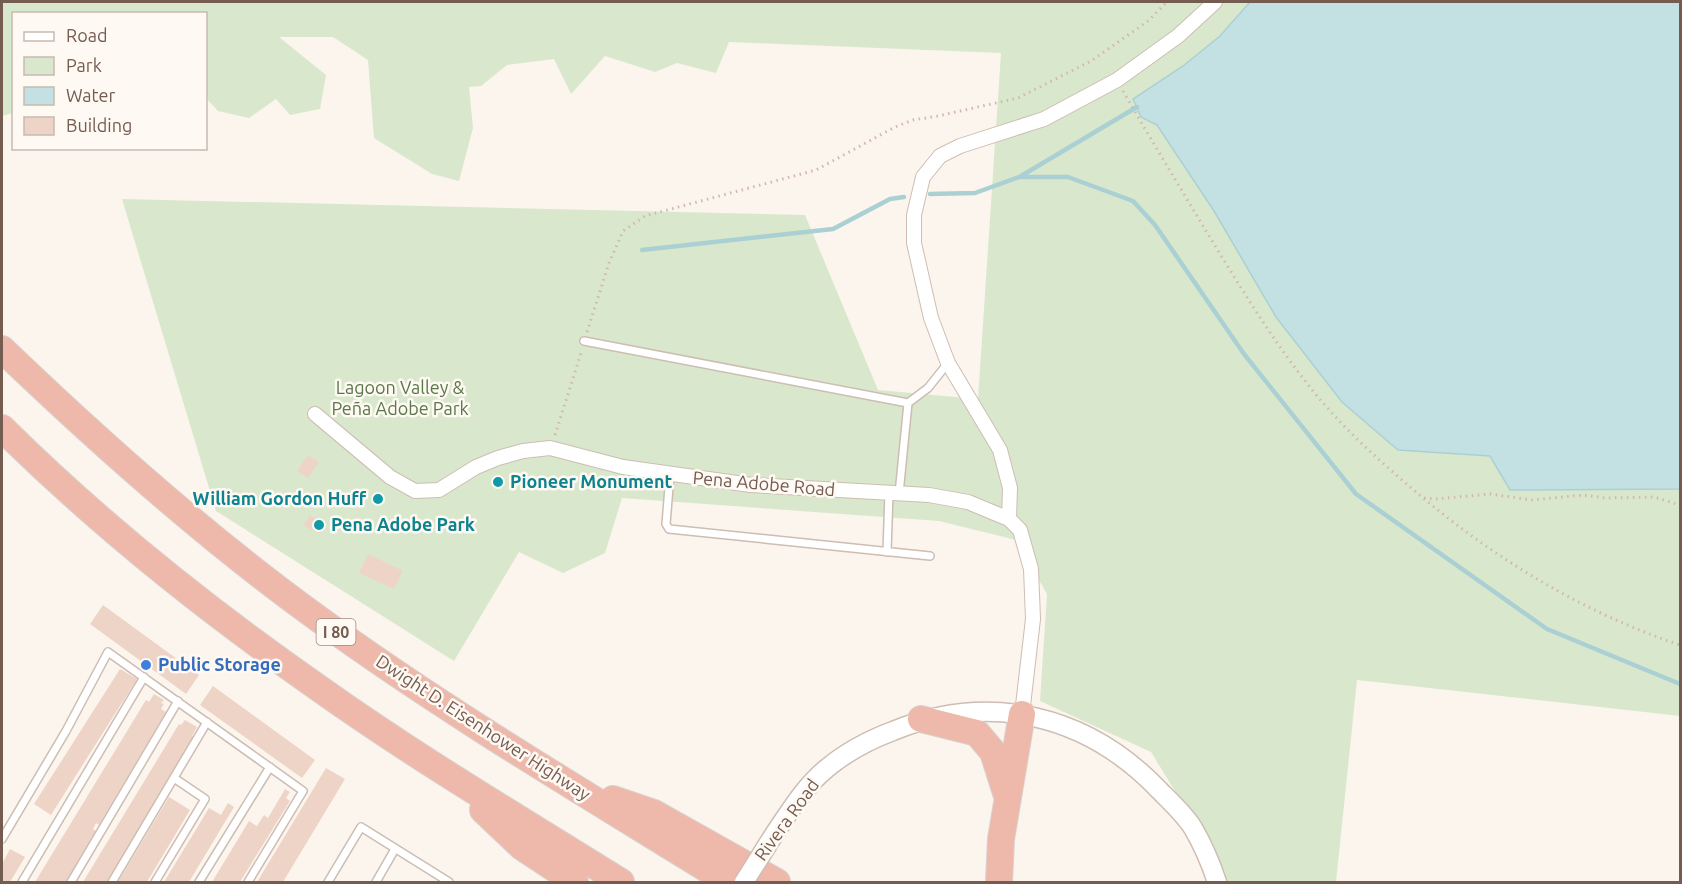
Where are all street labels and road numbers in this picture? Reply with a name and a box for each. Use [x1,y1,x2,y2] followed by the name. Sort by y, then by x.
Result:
[692,467,836,499] street label: Pena Adobe Road
[316,619,356,645] road number: I 80
[373,650,595,804] street label: Dwight D. Eisenhower Highway
[750,775,822,864] street label: Rivera Road

